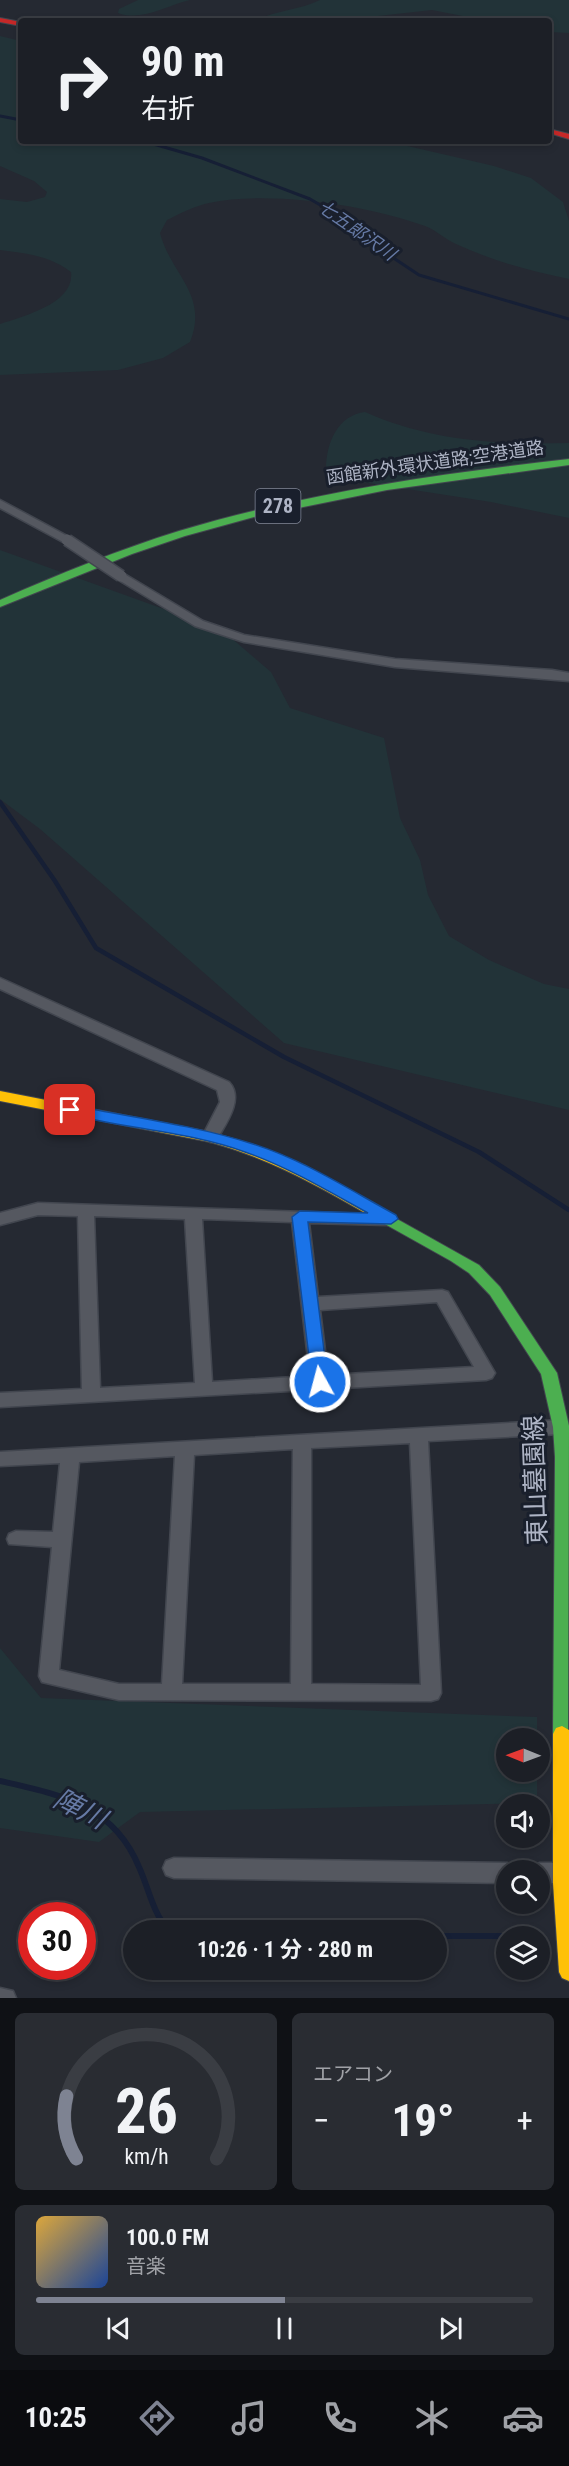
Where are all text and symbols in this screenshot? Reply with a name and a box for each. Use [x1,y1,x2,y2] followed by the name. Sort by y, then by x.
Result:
[141,37,224,86] text: 90 m
[42,42,120,120] icon: right
[141,93,195,125] text: 右折
[314,196,402,266] water label: 七五郎沢川
[325,436,545,488] street label: 函館新外環状道路;空港道路
[256,489,300,523] road number: 278
[44,1084,95,1135] pin
[53,1093,86,1126] icon: arrive
[288,1350,352,1414] position arrow
[518,1415,552,1545] street label: 東山墓園線
[496,1728,550,1782] north arrow
[496,1728,550,1980] map controls
[49,1782,114,1837] water label: 陣川
[496,1794,550,1848] button: sound
[496,1860,550,1914] button: search
[18,1902,96,1980] speed limit sign: 30
[496,1926,550,1980] button: layers
[197,1937,373,1962] text: 10:26 · 1 分 · 280 m
[313,2062,393,2086] text: エアコン
[114,2075,178,2148] text: 26
[392,2094,455,2147] text: 19°
[313,2101,330,2140] text: −
[517,2101,533,2140] text: +
[124,2144,168,2169] text: km/h
[126,2225,209,2250] text: 100.0 FM
[126,2254,166,2278] text: 音楽
[102,2312,135,2345] icon: previous
[268,2312,301,2345] icon: pause
[434,2312,467,2345] icon: next
[136,2397,178,2439] icon: directions
[228,2397,270,2439] icon: music
[319,2397,361,2439] icon: phone
[411,2397,453,2439] icon: climate
[502,2397,544,2439] icon: car
[25,2402,87,2434] text: 10:25

